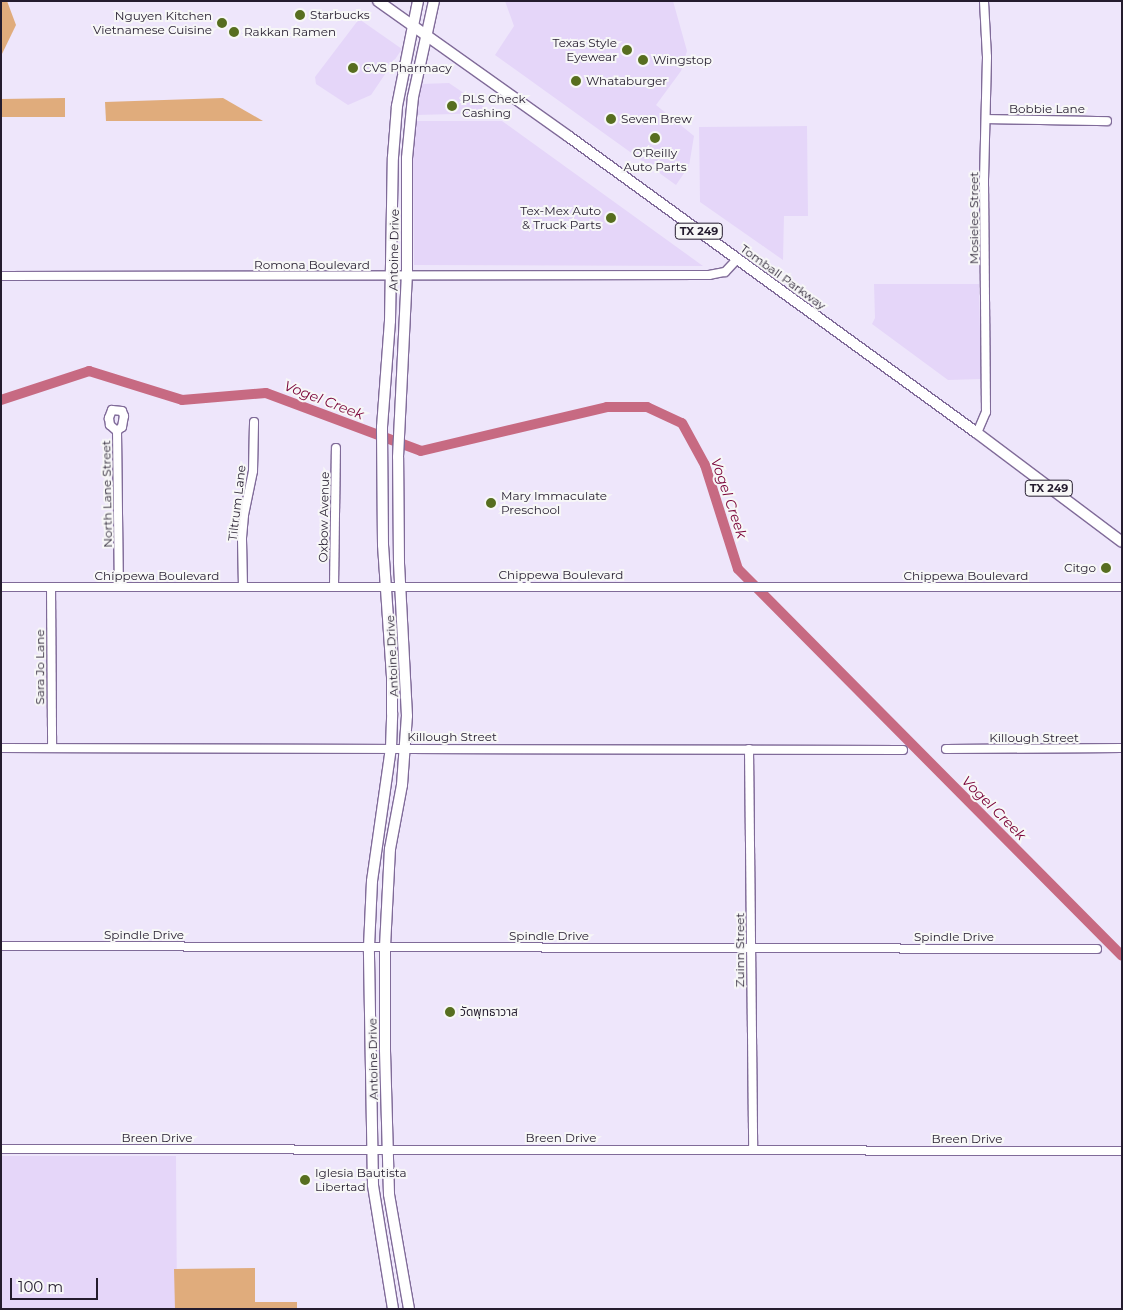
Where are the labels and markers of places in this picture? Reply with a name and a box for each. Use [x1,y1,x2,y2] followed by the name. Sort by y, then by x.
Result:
[310,8,370,22] place label: Starbucks
[93,9,212,37] place label: Nguyen Kitchen Vietnamese Cuisine
[294,9,306,21] marker: Starbucks
[216,17,228,29] marker: Nguyen Kitchen Vietnamese Cuisine
[244,25,336,39] place label: Rakkan Ramen
[228,26,240,38] marker: Rakkan Ramen
[553,36,617,64] place label: Texas Style Eyewear
[621,44,633,56] marker: Texas Style Eyewear
[653,53,712,67] place label: Wingstop
[637,54,649,66] marker: Wingstop
[363,61,452,75] place label: CVS Pharmacy
[347,62,359,74] marker: CVS Pharmacy
[586,74,667,88] place label: Whataburger
[570,75,582,87] marker: Whataburger
[462,92,526,120] place label: PLS Check Cashing
[446,100,458,112] marker: PLS Check Cashing
[621,112,692,126] place label: Seven Brew
[605,113,617,125] marker: Seven Brew
[649,132,661,144] marker: O'Reilly Auto Parts
[623,146,687,174] place label: O'Reilly Auto Parts
[520,204,601,232] place label: Tex-Mex Auto & Truck Parts
[605,212,617,224] marker: Tex-Mex Auto & Truck Parts
[501,489,607,517] place label: Mary Immaculate Preschool
[485,497,497,509] marker: Mary Immaculate Preschool
[1064,561,1096,575] place label: Citgo
[1100,562,1112,574] marker: Citgo
[460,1005,518,1019] place label: วัดพุทธาวาส
[444,1006,456,1018] marker: วัดพุทธาวาส
[315,1166,406,1194] place label: Iglesia Bautista Libertad
[299,1174,311,1186] marker: Iglesia Bautista Libertad

